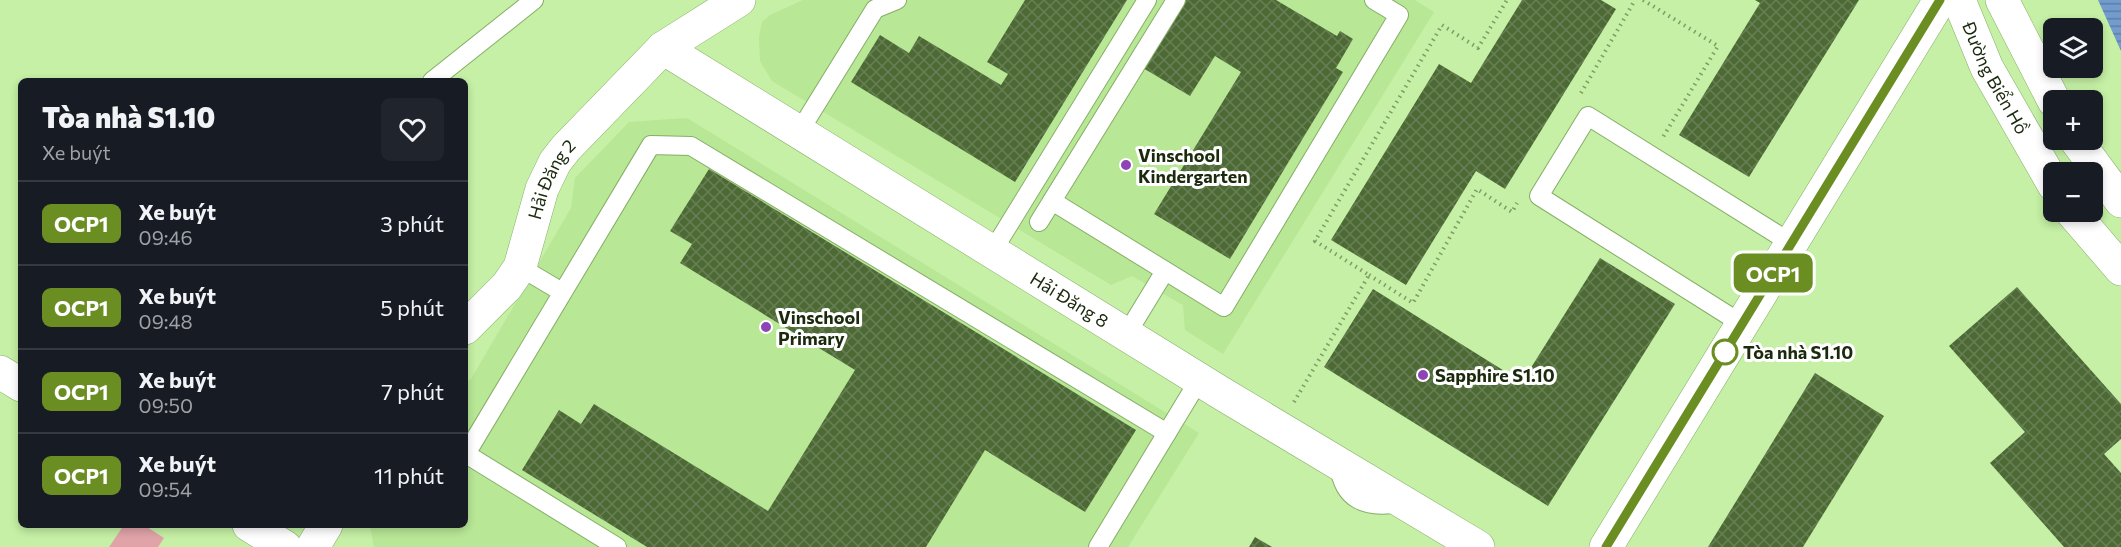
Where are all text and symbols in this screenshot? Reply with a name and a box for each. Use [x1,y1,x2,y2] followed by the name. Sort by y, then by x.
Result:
[1958,17,2033,138] street label: Đường Biển Hồ
[2043,18,2103,222] map controls
[2043,18,2103,78] button: layers
[2043,90,2103,150] button: +
[381,98,444,161] button: heart
[42,100,215,134] text: Tòa nhà S1.10
[523,134,580,222] street label: Hải Đăng 2
[42,140,111,164] text: Xe buýt
[1138,144,1248,187] place label: Vinschool Kindergarten
[1119,158,1133,172] marker: Vinschool Kindergarten
[2043,162,2103,222] button: −
[139,198,216,225] text: Xe buýt
[380,210,444,237] text: 3 phút
[54,211,109,236] text: OCP1
[139,225,193,249] text: 09:46
[1731,254,1815,292] line badge: OCP1
[1746,261,1800,286] text: OCP1
[1026,267,1113,332] street label: Hải Đăng 8
[139,282,216,309] text: Xe buýt
[380,294,444,321] text: 5 phút
[54,295,109,320] text: OCP1
[778,306,860,349] place label: Vinschool Primary
[139,309,193,333] text: 09:48
[759,320,773,334] marker: Vinschool Primary
[1712,339,1738,365] marker: Tòa nhà S1.10
[1743,341,1853,363] place label: Tòa nhà S1.10
[1435,364,1555,386] place label: Sapphire S1.10
[139,366,216,393] text: Xe buýt
[1416,368,1430,382] marker: Sapphire S1.10
[381,378,444,405] text: 7 phút
[54,379,109,404] text: OCP1
[139,393,193,417] text: 09:50
[139,450,216,477] text: Xe buýt
[374,462,444,489] text: 11 phút
[54,463,109,488] text: OCP1
[139,477,192,501] text: 09:54

